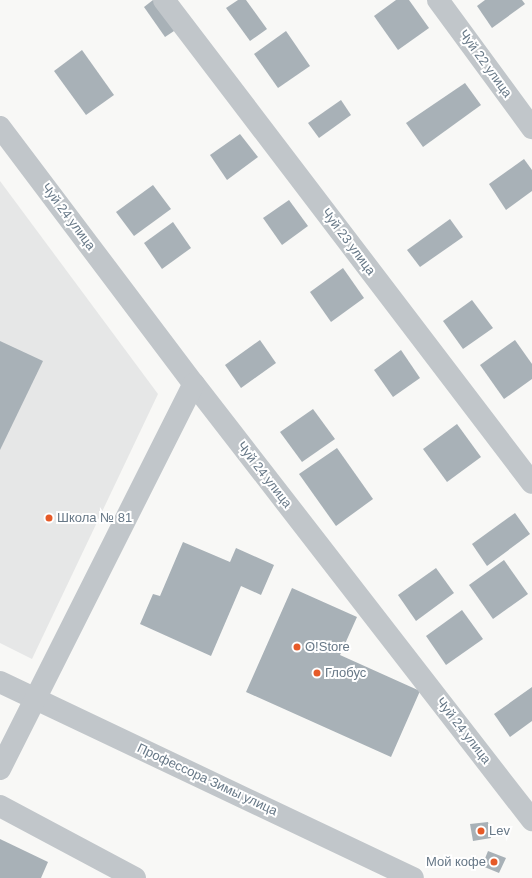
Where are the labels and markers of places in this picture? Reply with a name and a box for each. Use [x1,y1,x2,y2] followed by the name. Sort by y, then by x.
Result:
[57,510,132,526] place label: Школа № 81
[44,513,54,523] marker: Школа № 81
[305,639,350,655] place label: O!Store
[292,642,302,652] marker: O!Store
[325,665,366,681] place label: Глобус
[312,668,322,678] marker: Глобус
[489,823,510,839] place label: Lev
[476,826,486,836] marker: Lev
[426,854,486,870] place label: Мой кофе
[489,857,499,867] marker: Мой кофе

